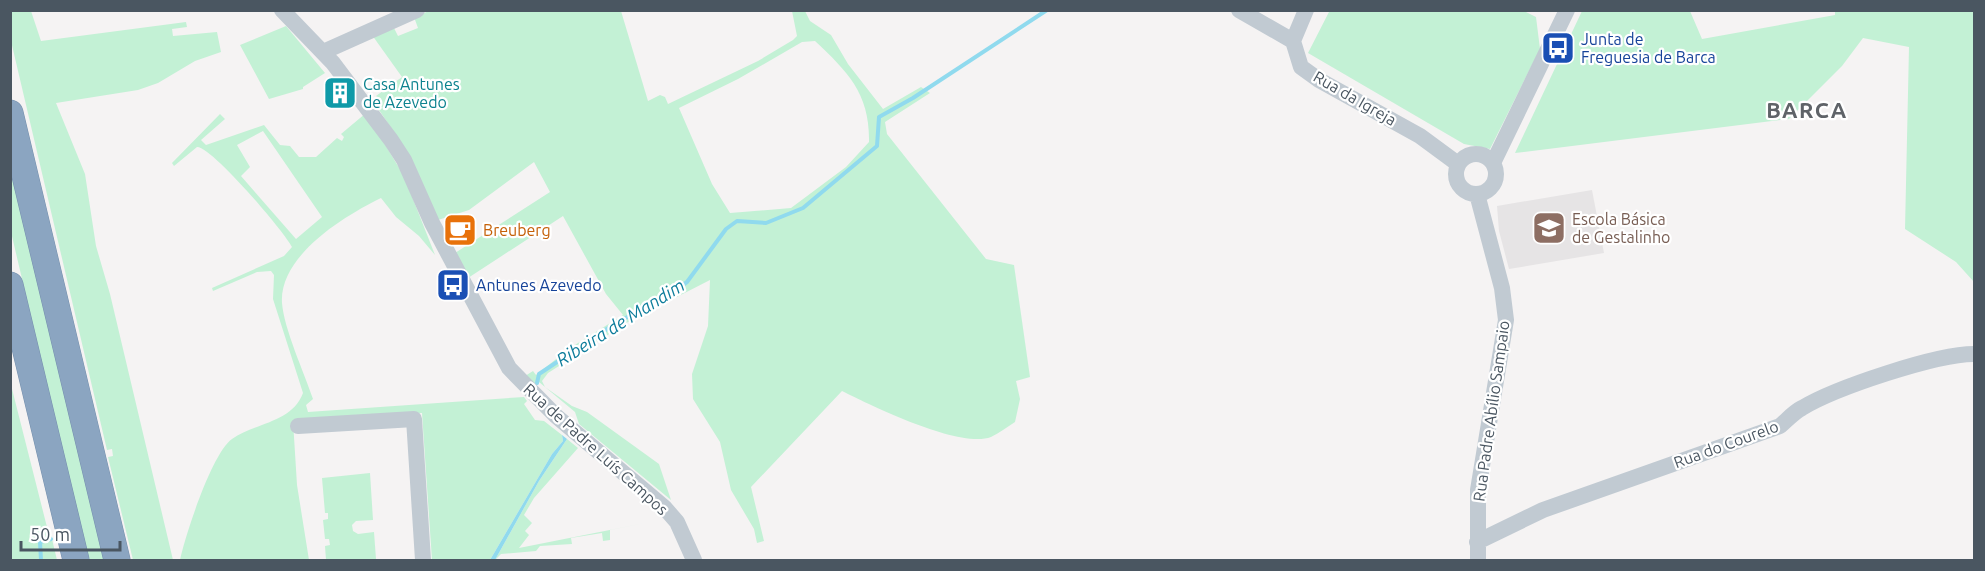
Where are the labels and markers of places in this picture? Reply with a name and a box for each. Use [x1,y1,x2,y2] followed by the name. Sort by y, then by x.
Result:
[1540,30,1576,66] bus stop icon: Junta de Freguesia de Barca
[1581,30,1716,66] place label: Junta de Freguesia de Barca
[322,75,358,111] building icon: Casa Antunes de Azevedo
[363,75,460,111] place label: Casa Antunes de Azevedo
[1531,210,1567,246] school or university icon: Escola Básica de Gestalinho
[1572,210,1670,246] place label: Escola Básica de Gestalinho
[442,212,478,248] cafe icon: Breuberg
[483,221,551,239] place label: Breuberg
[435,267,471,303] bus stop icon: Antunes Azevedo
[476,276,602,294] place label: Antunes Azevedo

